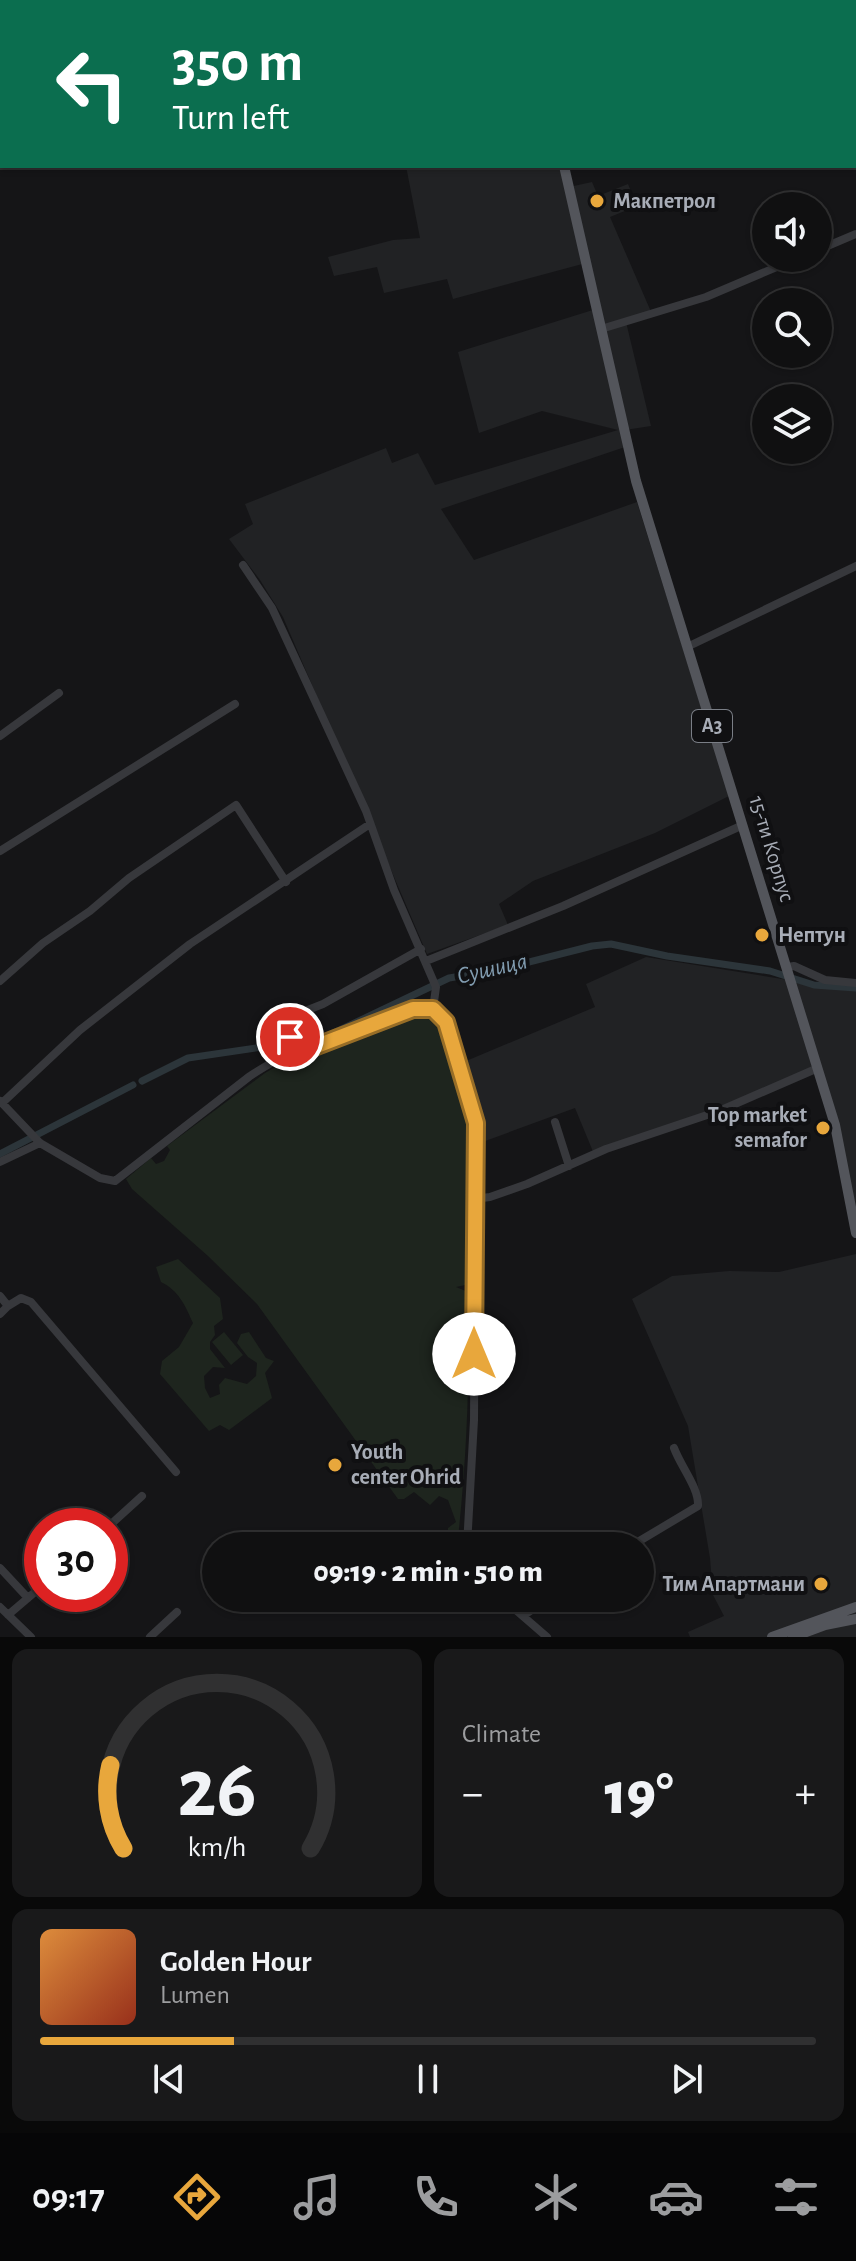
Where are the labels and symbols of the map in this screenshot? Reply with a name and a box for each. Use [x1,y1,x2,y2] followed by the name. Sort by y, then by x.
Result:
[613,190,716,212] place label: Макпетрол
[588,192,606,210] marker: Макпетрол
[692,710,732,742] road number: A3
[745,793,799,905] street label: 15-ти Корпус
[778,924,846,947] place label: Нептун
[753,926,771,944] marker: Нептун
[454,949,530,989] water label: Сушица
[256,1003,324,1071] pin
[708,1104,808,1151] place label: Top market semafor
[814,1119,832,1137] marker: Top market semafor
[432,1312,516,1396] position arrow
[351,1441,461,1488] place label: Youth center Ohrid
[326,1456,344,1474] marker: Youth center Ohrid
[24,1508,128,1612] speed limit sign: 30
[663,1573,805,1595] place label: Тим Апартмани
[812,1575,830,1593] marker: Тим Апартмани

